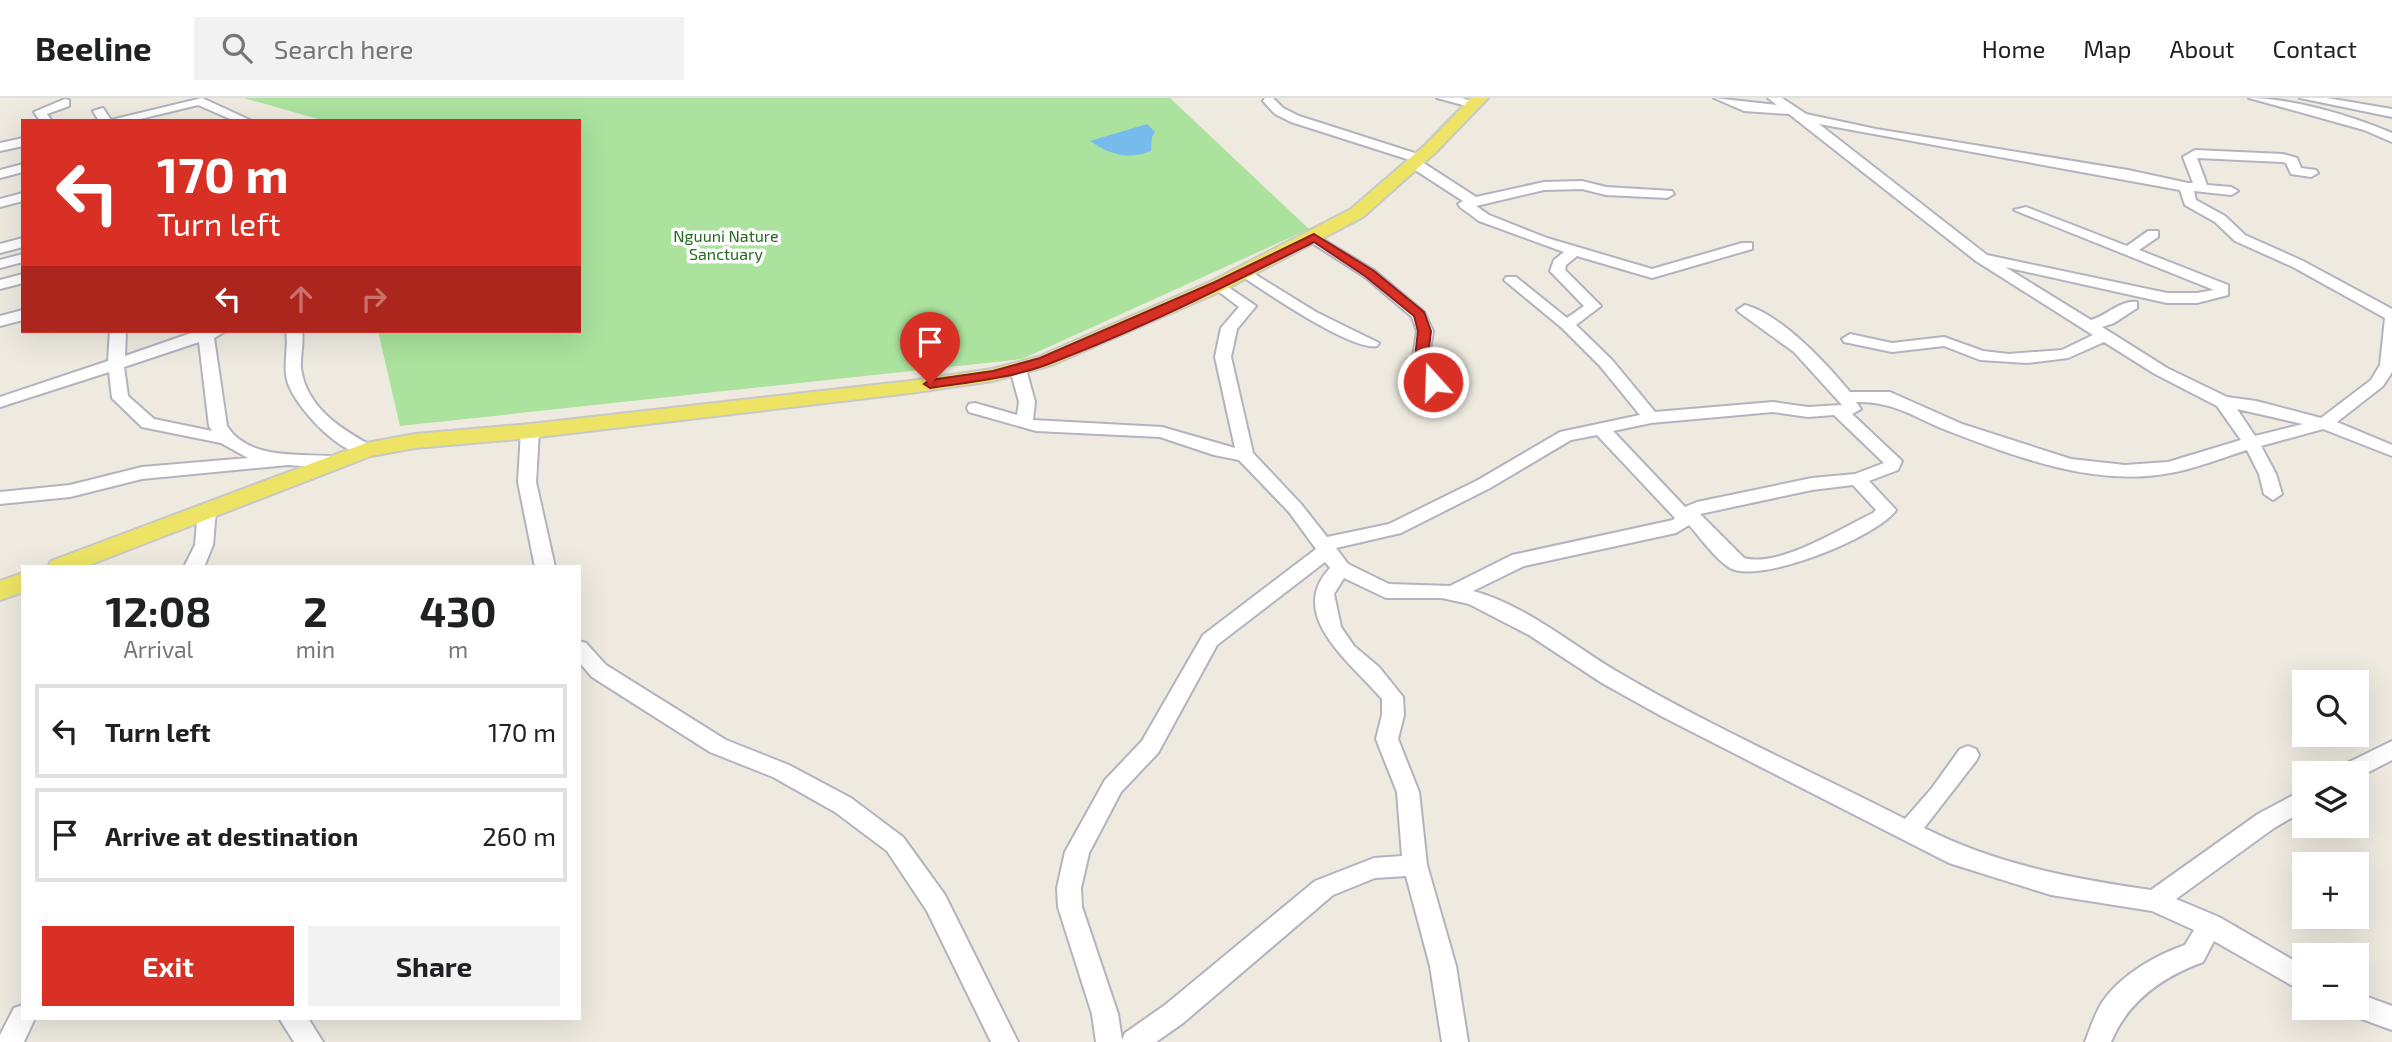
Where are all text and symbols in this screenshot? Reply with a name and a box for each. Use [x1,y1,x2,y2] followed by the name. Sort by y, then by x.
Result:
[194,17,684,80] search box
[35,28,152,68] text: Beeline
[218,29,256,67] icon: search
[274,33,413,64] text: Search here
[1982,34,2045,63] text: Home
[2083,34,2131,63] text: Map
[2169,34,2235,63] text: About
[2273,34,2357,63] text: Contact
[157,144,289,203] text: 170 m
[42,147,133,238] icon: left
[157,204,281,242] text: Turn left
[673,226,779,263] park label: Nguuni Nature Sanctuary
[209,280,247,318] icon: left
[282,280,320,318] icon: ahead
[355,280,393,318] icon: right
[900,312,960,384] pin
[911,323,949,361] icon: arrive
[1396,345,1470,419] position arrow
[105,585,211,635] text: 12:08
[303,585,328,635] text: 2
[420,585,497,635] text: 430
[123,635,193,663] text: Arrival
[296,635,335,663] text: min
[448,635,468,663] text: m
[2292,670,2369,1020] map controls
[2292,670,2369,747] button: search
[46,712,84,750] icon: left
[105,716,211,747] text: Turn left
[488,716,556,747] text: 170 m
[2292,761,2369,838] button: layers
[46,816,84,854] icon: arrive
[105,820,358,851] text: Arrive at destination
[482,820,556,851] text: 260 m
[2292,852,2369,929] button: +
[42,926,294,1006] button: Exit
[308,926,560,1006] button: Share
[2292,943,2369,1020] button: −

